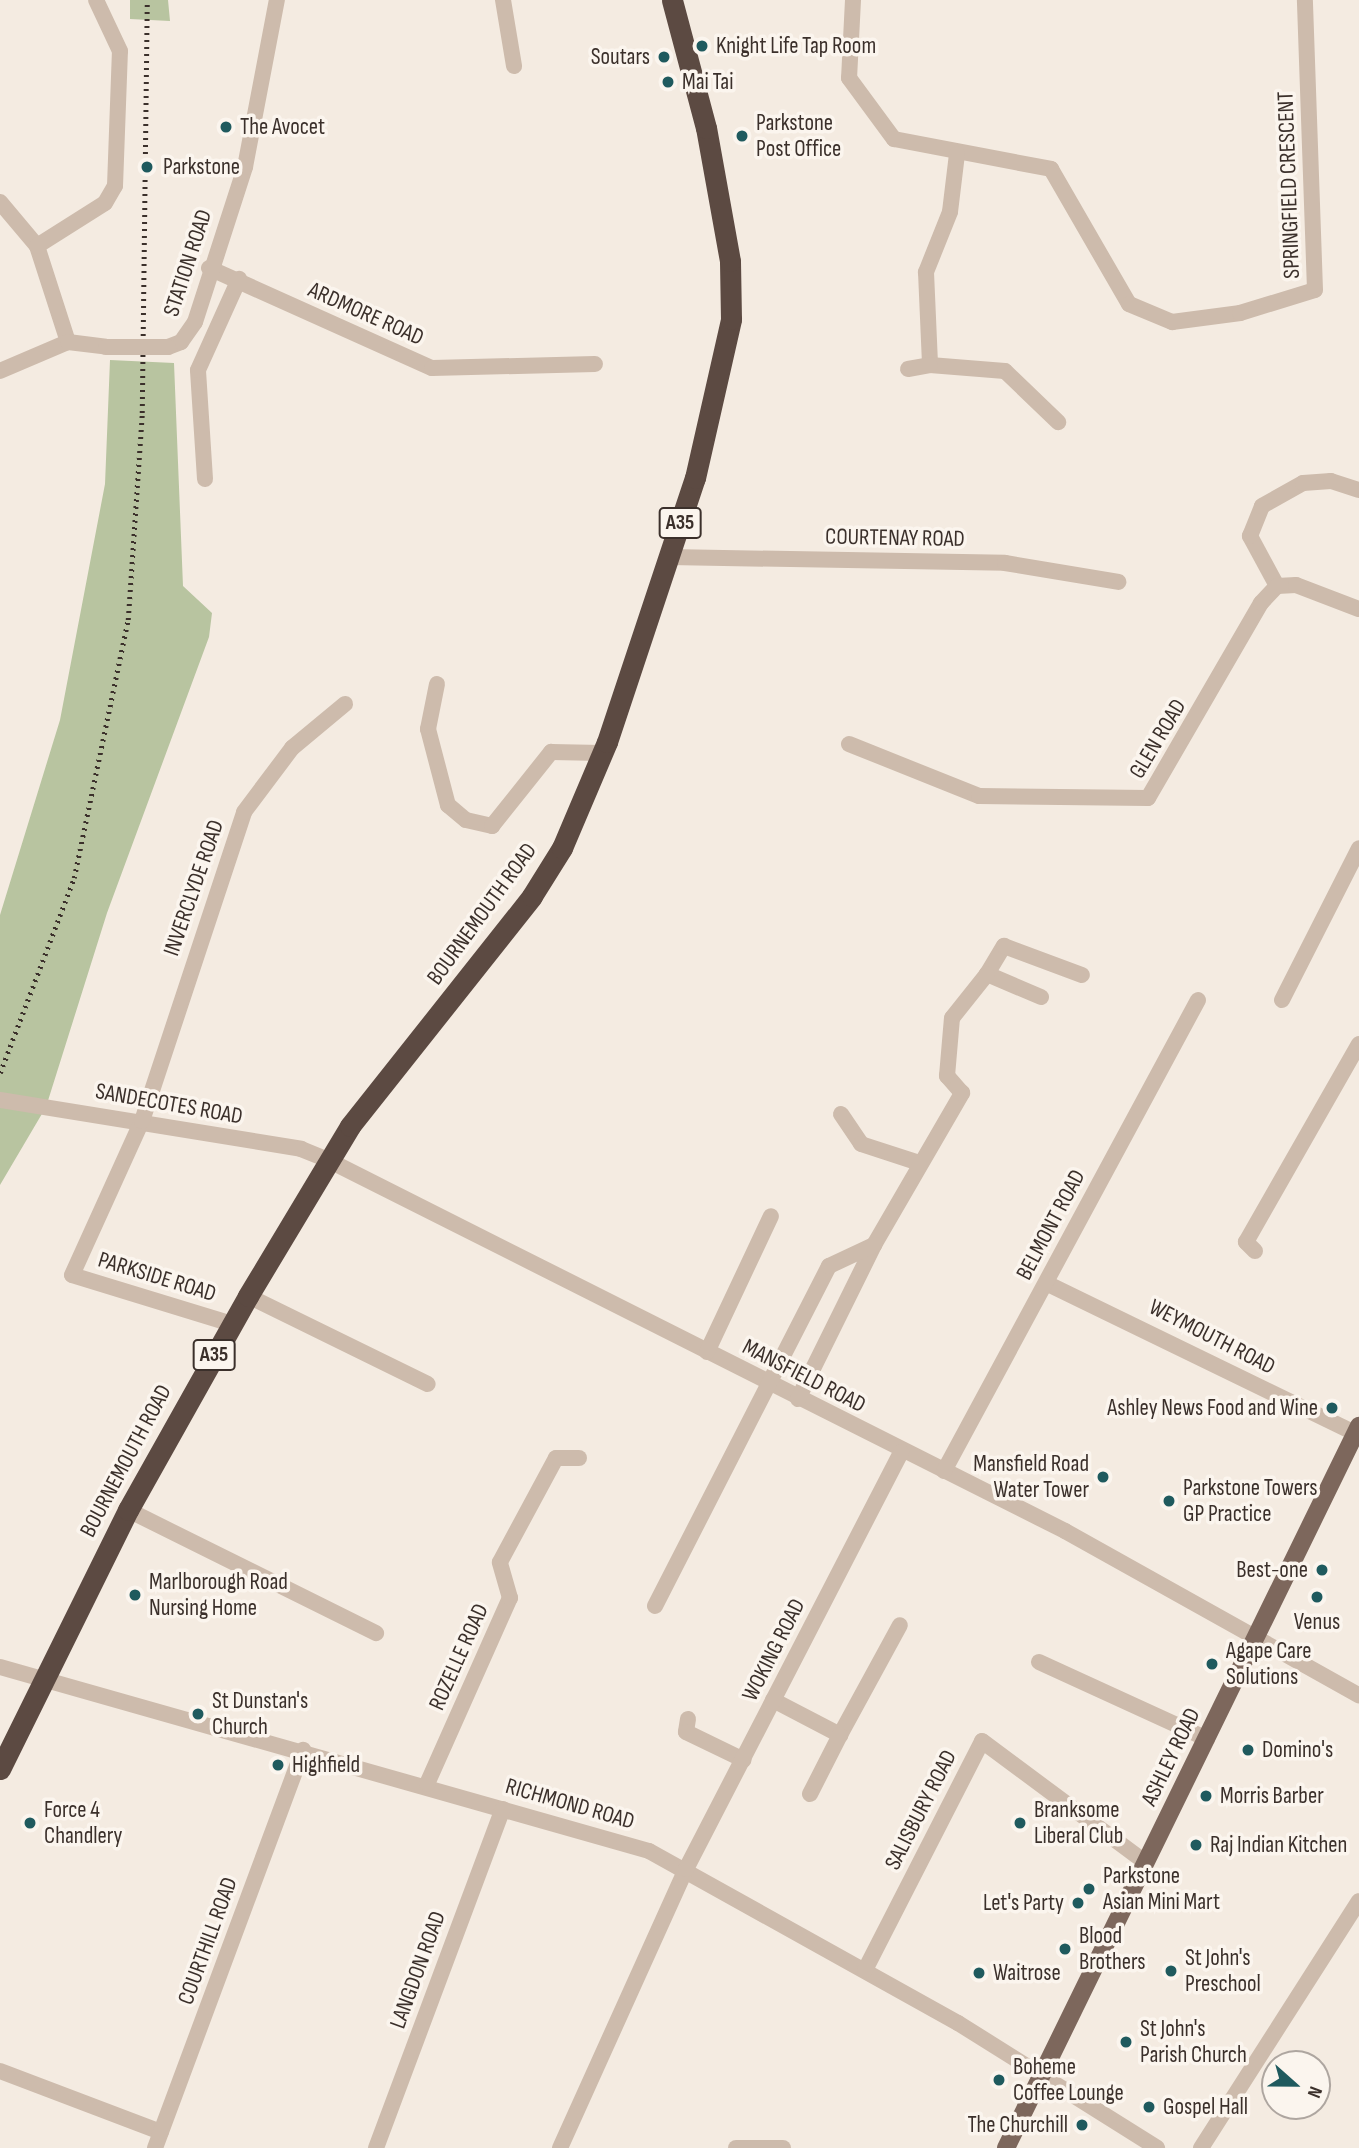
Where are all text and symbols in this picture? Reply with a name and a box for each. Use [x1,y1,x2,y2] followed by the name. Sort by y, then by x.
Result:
[716,32,876,60] place label: Knight Life Tap Room
[694,38,710,54] marker: Knight Life Tap Room
[591,43,650,71] place label: Soutars
[656,49,672,65] marker: Soutars
[682,68,733,96] place label: Mai Tai
[660,74,676,90] marker: Mai Tai
[1272,91,1306,279] street label: SPRINGFIELD CRESCENT
[756,109,841,163] place label: Parkstone Post Office
[240,113,325,141] place label: The Avocet
[218,119,234,135] marker: The Avocet
[734,128,750,144] marker: Parkstone Post Office
[163,153,240,181] place label: Parkstone
[137,157,157,177] marker: Parkstone
[158,206,218,320] street label: STATION ROAD
[304,276,428,352] street label: ARDMORE ROAD
[657,505,703,540] road number: A35
[825,523,965,553] street label: COURTENAY ROAD
[1124,694,1192,784] street label: GLEN ROAD
[158,816,230,960] street label: INVERCLYDE ROAD
[421,838,543,990] street label: BOURNEMOUTH ROAD
[93,1077,245,1131] street label: SANDECOTES ROAD
[1010,1165,1092,1285] street label: BELMONT ROAD
[95,1246,219,1308] street label: PARKSIDE ROAD
[1144,1293,1280,1381] street label: WEYMOUTH ROAD
[738,1333,870,1419] street label: MANSFIELD ROAD
[191,1338,237,1372] road number: A35
[74,1380,178,1542] street label: BOURNEMOUTH ROAD
[1107,1394,1318,1422] place label: Ashley News Food and Wine
[1324,1400,1340,1416] marker: Ashley News Food and Wine
[973,1450,1089,1504] place label: Mansfield Road Water Tower
[1095,1469,1111,1485] marker: Mansfield Road Water Tower
[1183,1474,1318,1528] place label: Parkstone Towers GP Practice
[1161,1493,1177,1509] marker: Parkstone Towers GP Practice
[1236,1556,1308,1584] place label: Best-one
[1314,1562,1330,1578] marker: Best-one
[149,1568,288,1622] place label: Marlborough Road Nursing Home
[127,1587,143,1603] marker: Marlborough Road Nursing Home
[1309,1589,1325,1605] marker: Venus
[737,1594,811,1706] street label: WOKING ROAD
[423,1599,495,1715] street label: ROZELLE ROAD
[1294,1608,1340,1636] place label: Venus
[1226,1637,1311,1691] place label: Agape Care Solutions
[1204,1656,1220,1672] marker: Agape Care Solutions
[212,1687,308,1741] place label: St Dunstan's Church
[1135,1704,1207,1810] street label: ASHLEY ROAD
[190,1706,206,1722] marker: St Dunstan's Church
[1262,1736,1333,1764] place label: Domino's
[1240,1742,1256,1758] marker: Domino's
[879,1746,963,1874] street label: SALISBURY ROAD
[292,1751,360,1779] place label: Highfield
[270,1757,286,1773] marker: Highfield
[502,1772,638,1836] street label: RICHMOND ROAD
[1220,1782,1324,1810] place label: Morris Barber
[1198,1788,1214,1804] marker: Morris Barber
[44,1796,122,1850] place label: Force 4 Chandlery
[1034,1796,1123,1850] place label: Branksome Liberal Club
[22,1815,38,1831] marker: Force 4 Chandlery
[1012,1815,1028,1831] marker: Branksome Liberal Club
[1210,1831,1347,1859] place label: Raj Indian Kitchen
[1188,1837,1204,1853] marker: Raj Indian Kitchen
[1103,1862,1220,1916] place label: Parkstone Asian Mini Mart
[172,1874,244,2008] street label: COURTHILL ROAD
[1081,1881,1097,1897] marker: Parkstone Asian Mini Mart
[983,1889,1064,1917] place label: Let's Party
[1070,1895,1086,1911] marker: Let's Party
[384,1908,452,2032] street label: LANGDON ROAD
[1079,1922,1146,1976] place label: Blood Brothers
[1057,1941,1073,1957] marker: Blood Brothers
[1185,1944,1261,1998] place label: St John's Preschool
[993,1959,1061,1987] place label: Waitrose
[1163,1963,1179,1979] marker: St John's Preschool
[971,1965,987,1981] marker: Waitrose
[1140,2015,1247,2069] place label: St John's Parish Church
[1118,2034,1134,2050] marker: St John's Parish Church
[1261,2050,1331,2120] north arrow
[1013,2053,1124,2107] place label: Boheme Coffee Lounge
[991,2072,1007,2088] marker: Boheme Coffee Lounge
[1302,2083,1327,2101] text: N
[1163,2093,1248,2121] place label: Gospel Hall
[1141,2099,1157,2115] marker: Gospel Hall
[967,2111,1068,2139] place label: The Churchill
[1074,2117,1090,2133] marker: The Churchill

